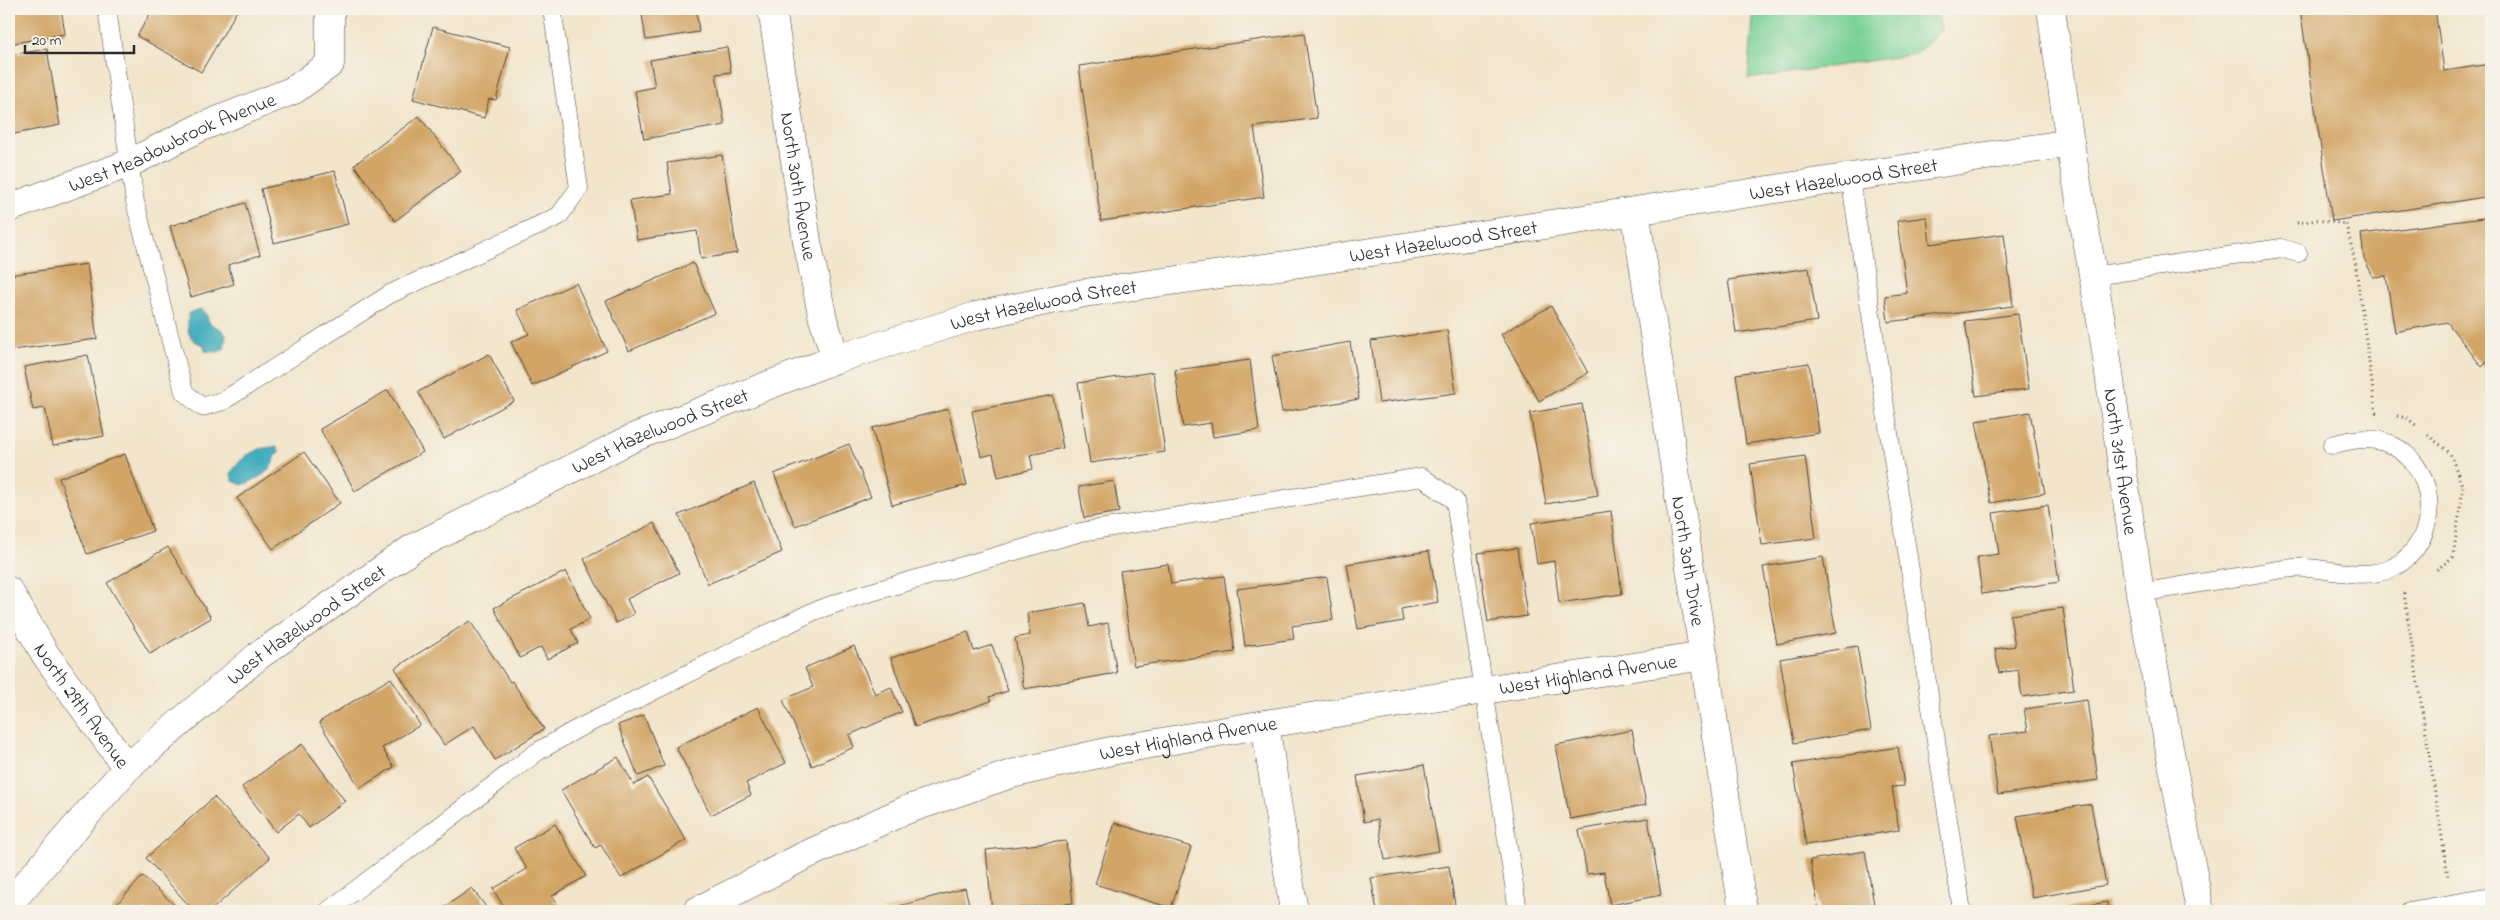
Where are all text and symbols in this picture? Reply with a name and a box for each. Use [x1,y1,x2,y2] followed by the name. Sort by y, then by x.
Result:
[25,22,134,54] scale bar
[32,30,62,52] text: 20 m
[65,87,281,202] street label: West Meadowbrook Avenue
[771,110,823,263] street label: North 30th Avenue
[1748,152,1940,210] street label: West Hazelwood Street
[1347,214,1540,272] street label: West Hazelwood Street
[947,274,1139,340] street label: West Hazelwood Street
[567,382,754,483] street label: West Hazelwood Street
[2094,387,2144,537] street label: North 31st Avenue
[1662,494,1711,628] street label: North 30th Drive
[222,559,393,693] street label: West Hazelwood Street
[25,639,135,776] street label: North 29th Avenue
[1497,648,1679,705] street label: West Highland Avenue
[1097,710,1279,770] street label: West Highland Avenue

